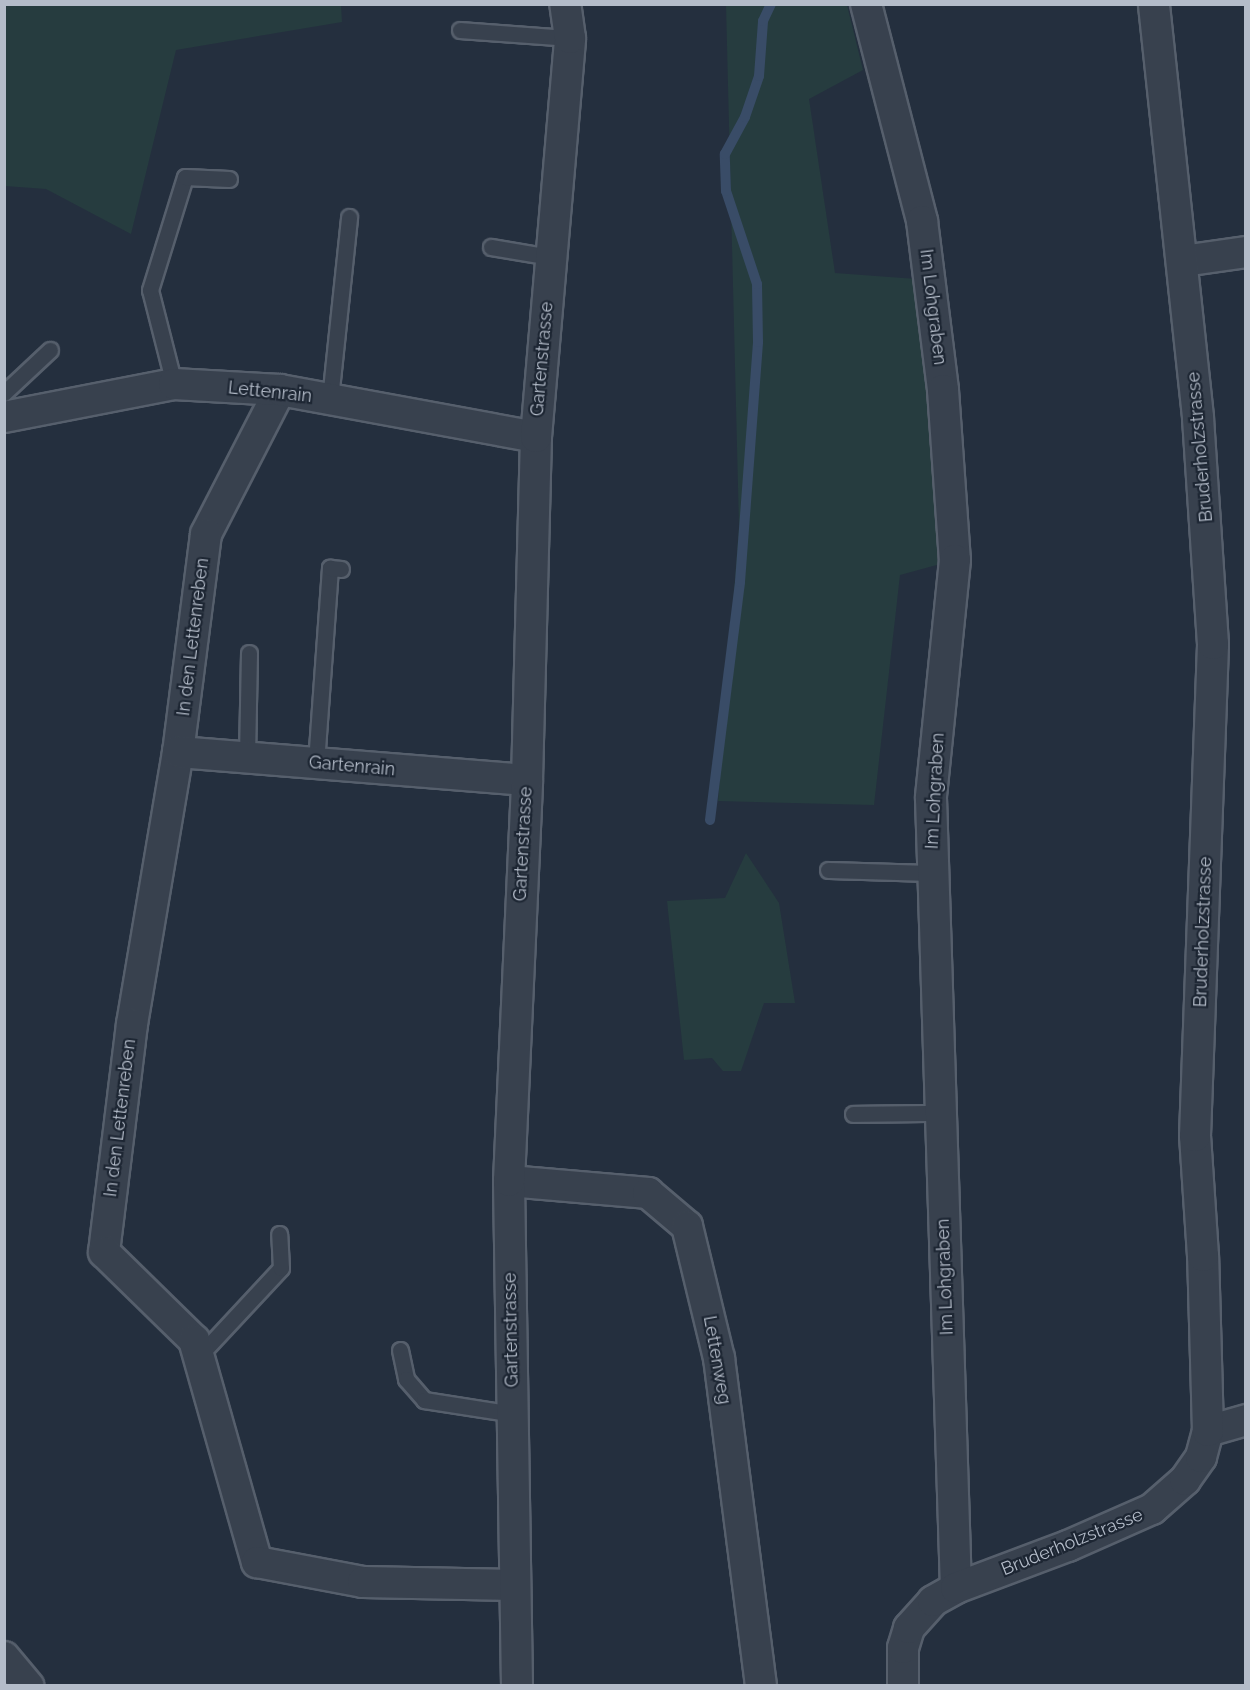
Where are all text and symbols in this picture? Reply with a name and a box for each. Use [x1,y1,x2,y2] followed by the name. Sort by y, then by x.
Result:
[915,248,951,366] street label: Im Lohgraben
[526,301,558,417] street label: Gartenstrasse
[1183,371,1217,523] street label: Bruderholzstrasse
[227,377,313,407] street label: Lettenrain
[173,557,213,717] street label: In den Lettenreben
[921,732,949,850] street label: Im Lohgraben
[308,751,396,781] street label: Gartenrain
[509,786,537,902] street label: Gartenstrasse
[1190,856,1216,1008] street label: Bruderholzstrasse
[100,1038,140,1198] street label: In den Lettenreben
[932,1218,958,1336] street label: Im Lohgraben
[499,1272,523,1388] street label: Gartenstrasse
[699,1314,735,1406] street label: Lettenweg
[998,1504,1146,1580] street label: Bruderholzstrasse

